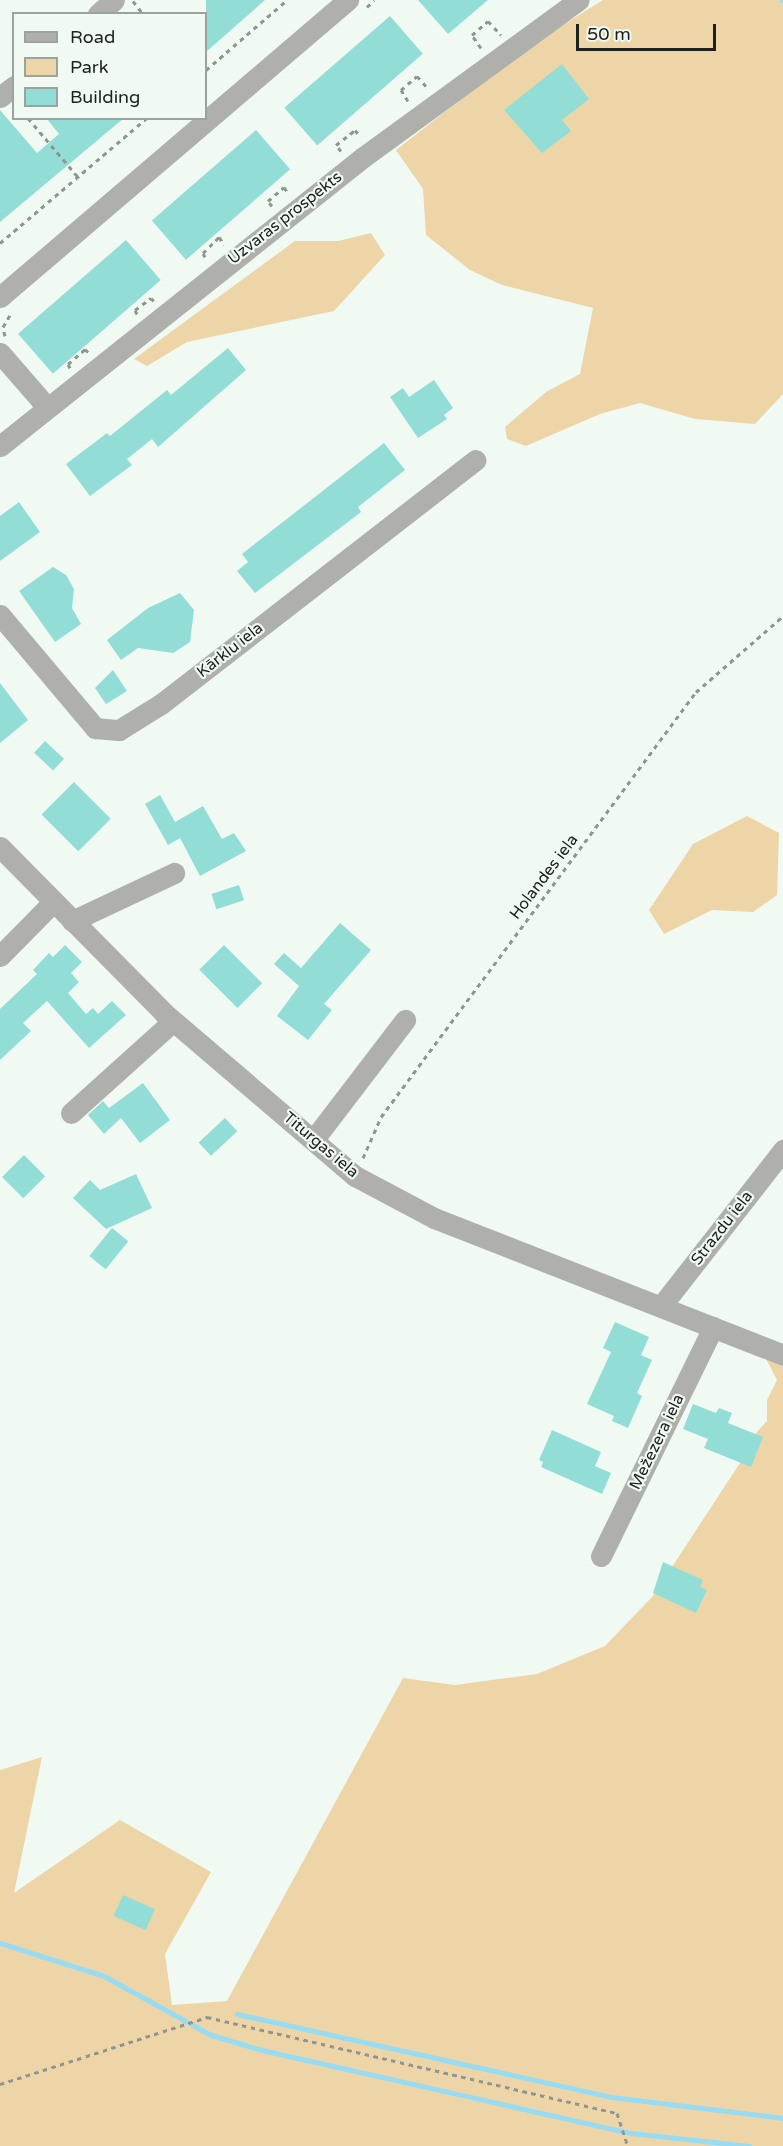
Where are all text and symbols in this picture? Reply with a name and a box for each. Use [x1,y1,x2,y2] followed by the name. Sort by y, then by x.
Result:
[12,12,207,120] legend
[579,12,718,50] scale bar
[587,23,631,45] text: 50 m
[70,26,115,48] text: Road
[70,56,108,78] text: Park
[70,86,140,108] text: Building
[224,167,346,269] street label: Uzvaras prospekts
[193,618,267,682] street label: Kārklu iela
[506,831,582,923] street label: Holandes iela
[279,1108,363,1182] street label: Titurgas iela
[687,1187,757,1269] street label: Strazdu iela
[626,1391,688,1493] street label: Mežezera iela

